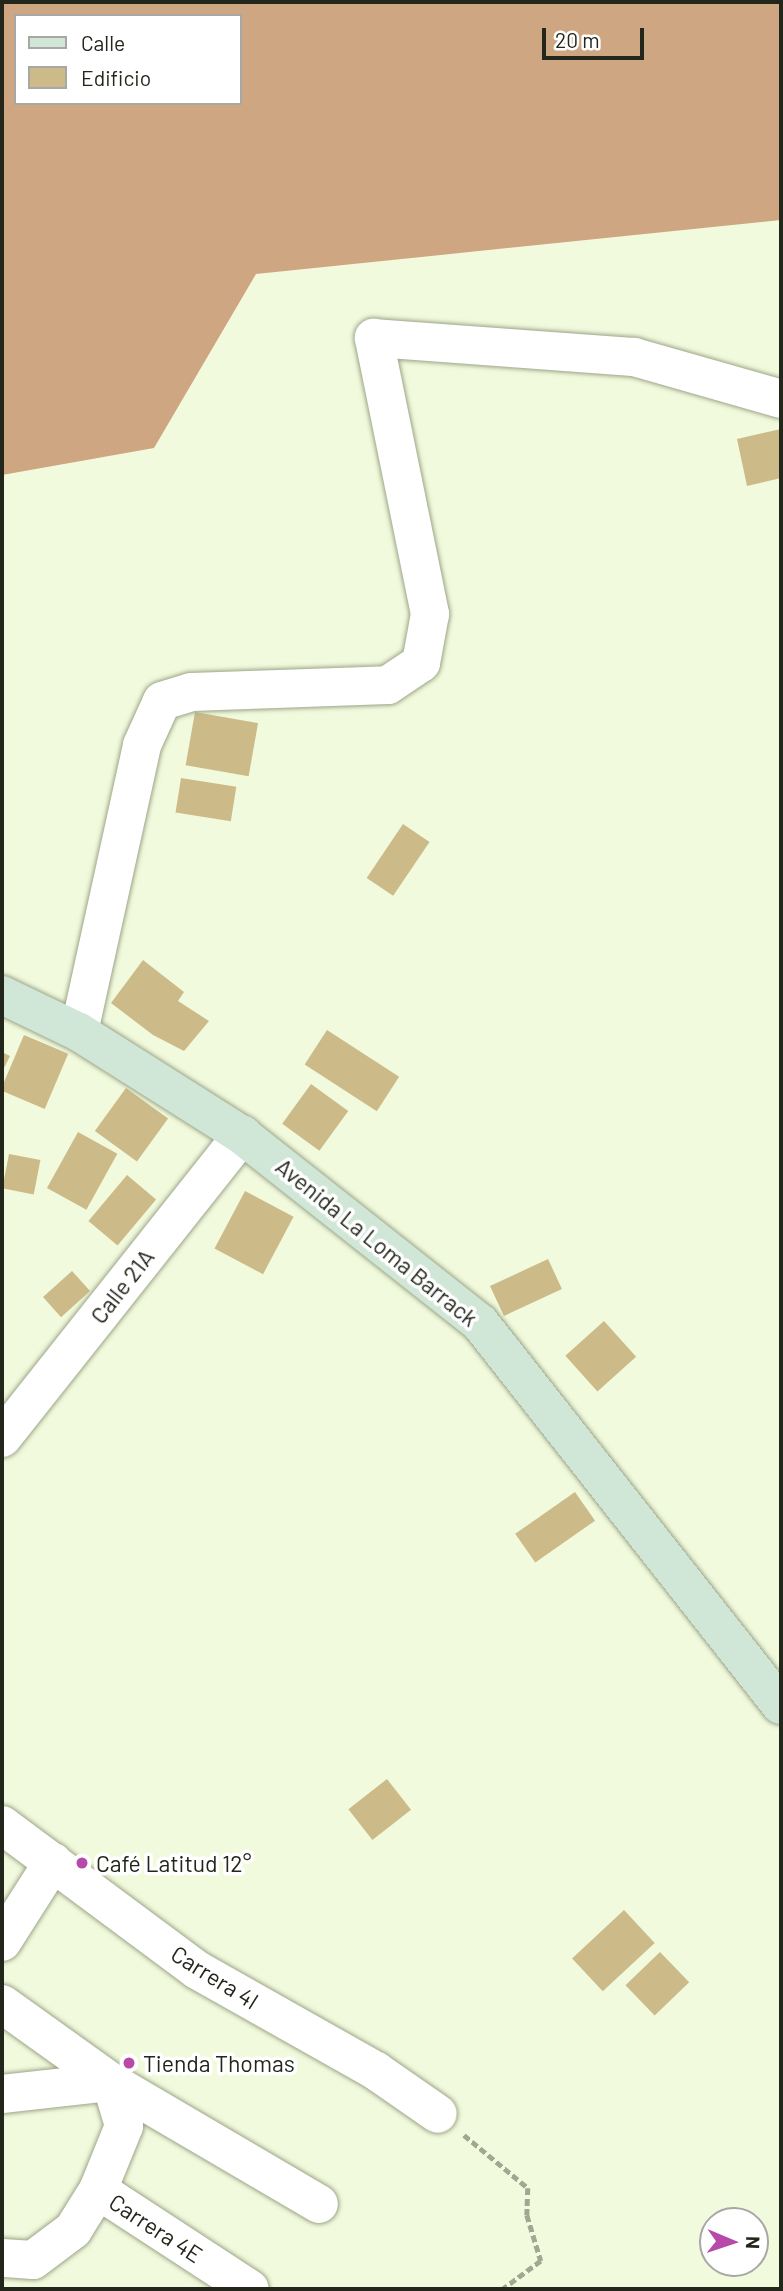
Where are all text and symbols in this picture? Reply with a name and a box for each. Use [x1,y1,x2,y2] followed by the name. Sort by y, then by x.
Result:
[14,14,242,105] legend
[545,14,646,58] scale bar
[555,27,600,52] text: 20 m
[81,30,125,55] text: Calle
[81,65,151,90] text: Edificio
[271,1152,483,1332] street label: Avenida La Loma Barrack
[84,1243,160,1329] street label: Calle 21A
[96,1849,251,1877] place label: Café Latitud 12°
[74,1855,90,1871] marker: Café Latitud 12°
[166,1939,264,2015] street label: Carrera 4I
[143,2049,295,2077] place label: Tienda Thomas
[121,2055,137,2071] marker: Tienda Thomas
[104,2188,208,2268] street label: Carrera 4E
[699,2207,769,2277] north arrow
[742,2236,765,2249] text: N

